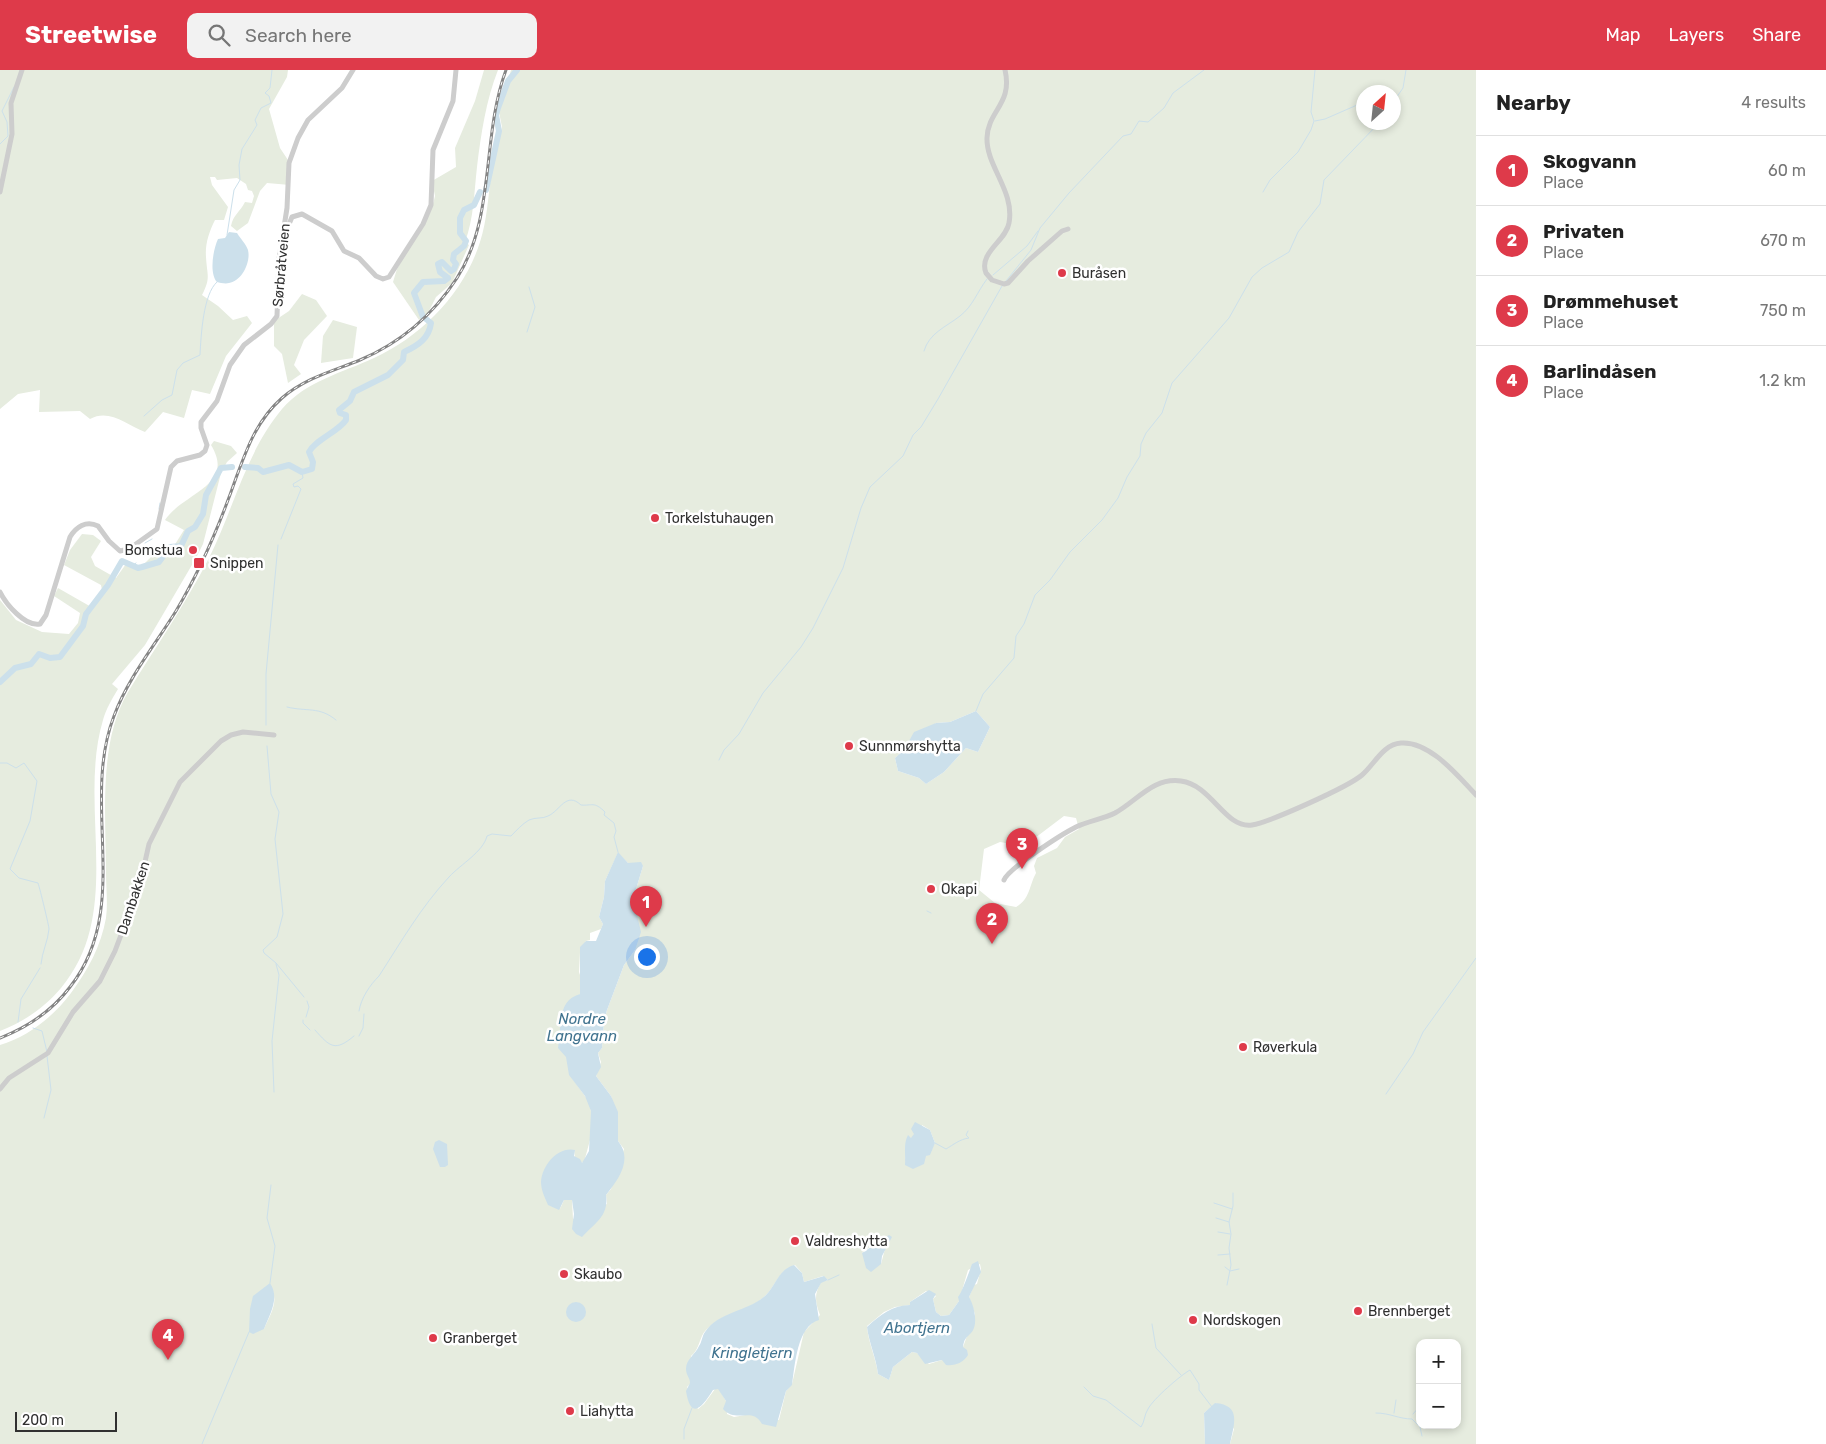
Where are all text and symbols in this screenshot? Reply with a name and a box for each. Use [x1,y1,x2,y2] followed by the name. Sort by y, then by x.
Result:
[187,13,537,58] search box
[25,21,157,49] text: Streetwise
[205,21,233,49] icon: search
[245,24,352,47] text: Search here
[1606,24,1641,46] text: Map
[1669,24,1724,46] text: Layers
[1752,24,1801,46] text: Share
[1356,85,1401,130] north arrow
[1496,90,1571,115] text: Nearby
[1741,93,1806,112] text: 4 results
[1543,150,1636,173] text: Skogvann
[1508,161,1516,180] text: 1
[1768,161,1806,180] text: 60 m
[1543,173,1584,192] text: Place
[1543,220,1624,243] text: Privaten
[269,223,294,308] street label: Sørbråtveien
[1507,231,1517,250] text: 2
[1760,231,1806,250] text: 670 m
[1543,243,1584,262] text: Place
[1072,265,1126,282] place label: Buråsen
[1056,267,1068,279] marker: Buråsen
[1543,290,1678,313] text: Drømmehuset
[1507,301,1517,320] text: 3
[1760,301,1806,320] text: 750 m
[1543,313,1584,332] text: Place
[1543,360,1657,383] text: Barlindåsen
[1507,371,1517,390] text: 4
[1759,371,1806,390] text: 1.2 km
[1543,383,1584,402] text: Place
[665,510,774,527] place label: Torkelstuhaugen
[649,512,661,524] marker: Torkelstuhaugen
[124,542,183,559] place label: Bomstua
[187,544,199,556] marker: Bomstua
[210,555,264,572] place label: Snippen
[192,556,206,570] marker: Snippen
[859,738,961,755] place label: Sunnmørshytta
[843,740,855,752] marker: Sunnmørshytta
[1006,828,1038,869] pin: 3
[114,859,153,937] street label: Dambakken
[941,881,977,898] place label: Okapi
[925,883,937,895] marker: Okapi
[630,886,662,927] pin: 1
[976,903,1008,944] pin: 2
[634,944,660,970] your location
[547,1010,617,1045] water label: Nordre Langvann
[1253,1039,1317,1056] place label: Røverkula
[1237,1041,1249,1053] marker: Røverkula
[805,1233,888,1250] place label: Valdreshytta
[789,1235,801,1247] marker: Valdreshytta
[574,1266,622,1283] place label: Skaubo
[558,1268,570,1280] marker: Skaubo
[1368,1303,1451,1320] place label: Brennberget
[1352,1305,1364,1317] marker: Brennberget
[1203,1312,1281,1329] place label: Nordskogen
[1187,1314,1199,1326] marker: Nordskogen
[152,1319,184,1360] pin: 4
[883,1319,950,1337] water label: Abortjern
[443,1330,517,1347] place label: Granberget
[427,1332,439,1344] marker: Granberget
[1416,1339,1461,1429] map controls
[1416,1339,1461,1384] button: +
[712,1344,792,1362] water label: Kringletjern
[1416,1384,1461,1429] button: −
[580,1403,634,1420] place label: Liahytta
[564,1405,576,1417] marker: Liahytta
[15,1409,118,1432] scale bar
[22,1412,64,1429] text: 200 m

